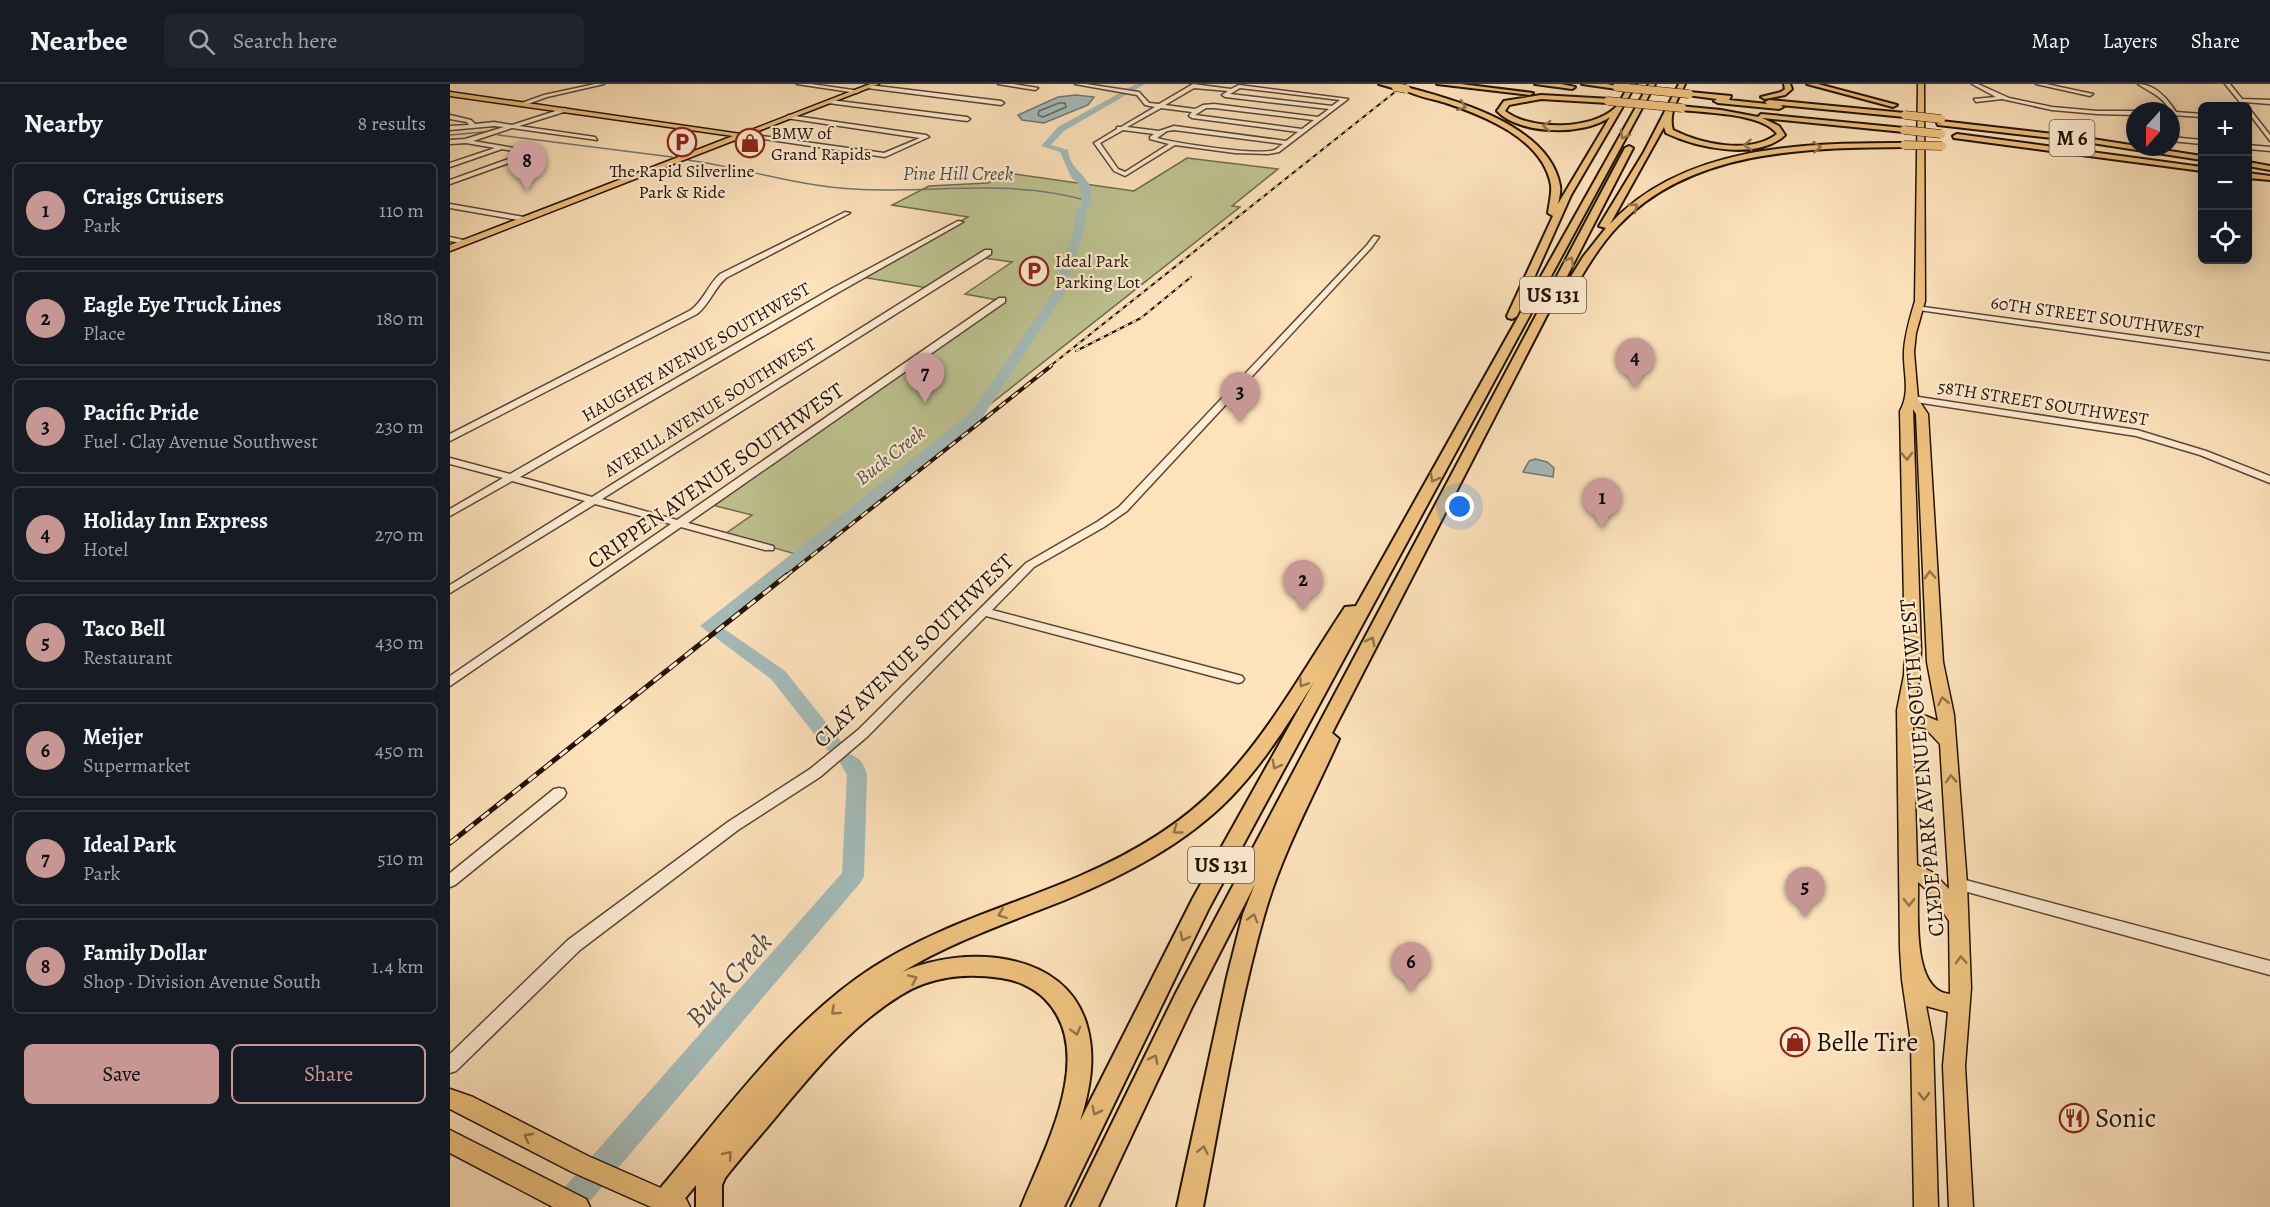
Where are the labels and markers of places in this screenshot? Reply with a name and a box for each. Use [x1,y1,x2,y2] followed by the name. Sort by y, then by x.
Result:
[771,121,871,166] place label: BMW of Grand Rapids
[666,126,698,158] parking icon: The Rapid Silverline Park & Ride
[734,127,766,159] shop icon: BMW of Grand Rapids
[508,141,547,191] pin: 8
[609,159,755,204] place label: The Rapid Silverline Park & Ride
[1055,249,1140,294] place label: Ideal Park Parking Lot
[1018,255,1050,287] parking icon: Ideal Park Parking Lot
[1616,338,1654,388] pin: 4
[906,354,944,403] pin: 7
[1220,372,1260,422] pin: 3
[1582,478,1622,528] pin: 1
[1284,560,1322,610] pin: 2
[1786,868,1824,917] pin: 5
[1392,942,1430,992] pin: 6
[1816,1024,1918,1060] place label: Belle Tire
[1779,1026,1811,1058] shop icon: Belle Tire
[2095,1100,2156,1136] place label: Sonic
[2058,1102,2090,1134] restaurant icon: Sonic

